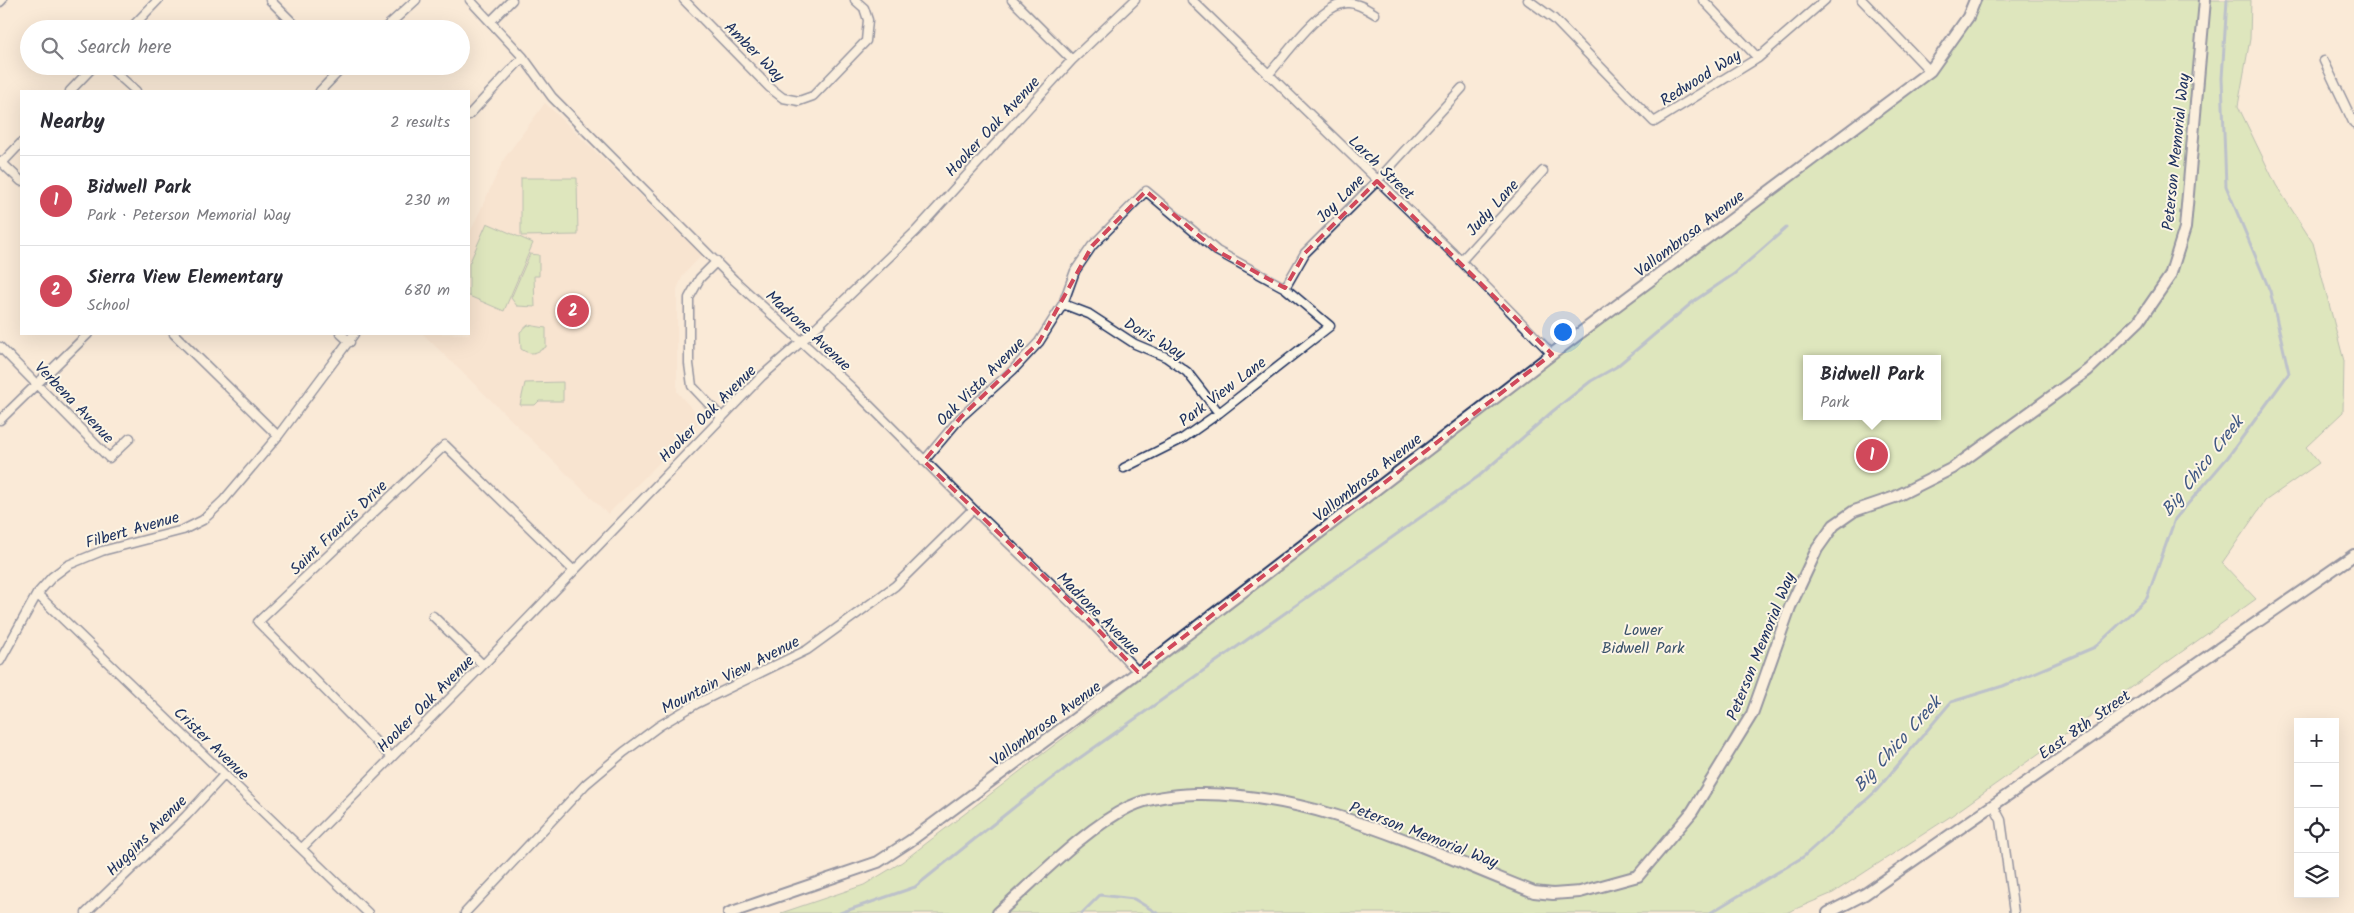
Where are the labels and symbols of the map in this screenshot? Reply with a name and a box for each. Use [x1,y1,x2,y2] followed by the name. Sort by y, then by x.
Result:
[718,16,790,89] street label: Amber Way
[1655,43,1747,113] street label: Redwood Way
[940,71,1047,183] street label: Hooker Oak Avenue
[2156,72,2197,232] street label: Peterson Memorial Way
[1342,130,1421,207] street label: Larch Street
[1311,169,1371,229] street label: Joy Lane
[1461,174,1526,242] street label: Judy Lane
[1629,184,1750,284] street label: Vallombrosa Avenue
[759,284,857,378] street label: Madrone Avenue
[557,292,589,330] pin: 2
[1119,312,1190,367] street label: Doris Way
[1550,319,1576,345] your location
[931,332,1031,432] street label: Oak Vista Avenue
[1174,351,1272,434] street label: Park View Lane
[28,356,120,450] street label: Verbena Avenue
[653,359,763,469] street label: Hooker Oak Avenue
[2155,408,2253,524] water label: Big Chico Creek
[1308,428,1428,529] street label: Vallombrosa Avenue
[1856,436,1888,474] pin: 1
[284,475,394,582] street label: Saint Francis Drive
[82,505,182,556] street label: Filbert Avenue
[1050,566,1146,662] street label: Madrone Avenue
[1720,568,1803,724] street label: Peterson Memorial Way
[1601,618,1685,661] park label: Lower Bidwell Park
[657,630,804,721] street label: Mountain View Avenue
[371,649,481,759] street label: Hooker Oak Avenue
[985,675,1107,773] street label: Vallombrosa Avenue
[2034,684,2137,766] street label: East 8th Street
[1847,688,1951,800] water label: Big Chico Creek
[167,701,255,787] street label: Crister Avenue
[101,790,193,882] street label: Huggins Avenue
[1345,795,1502,876] street label: Peterson Memorial Way

